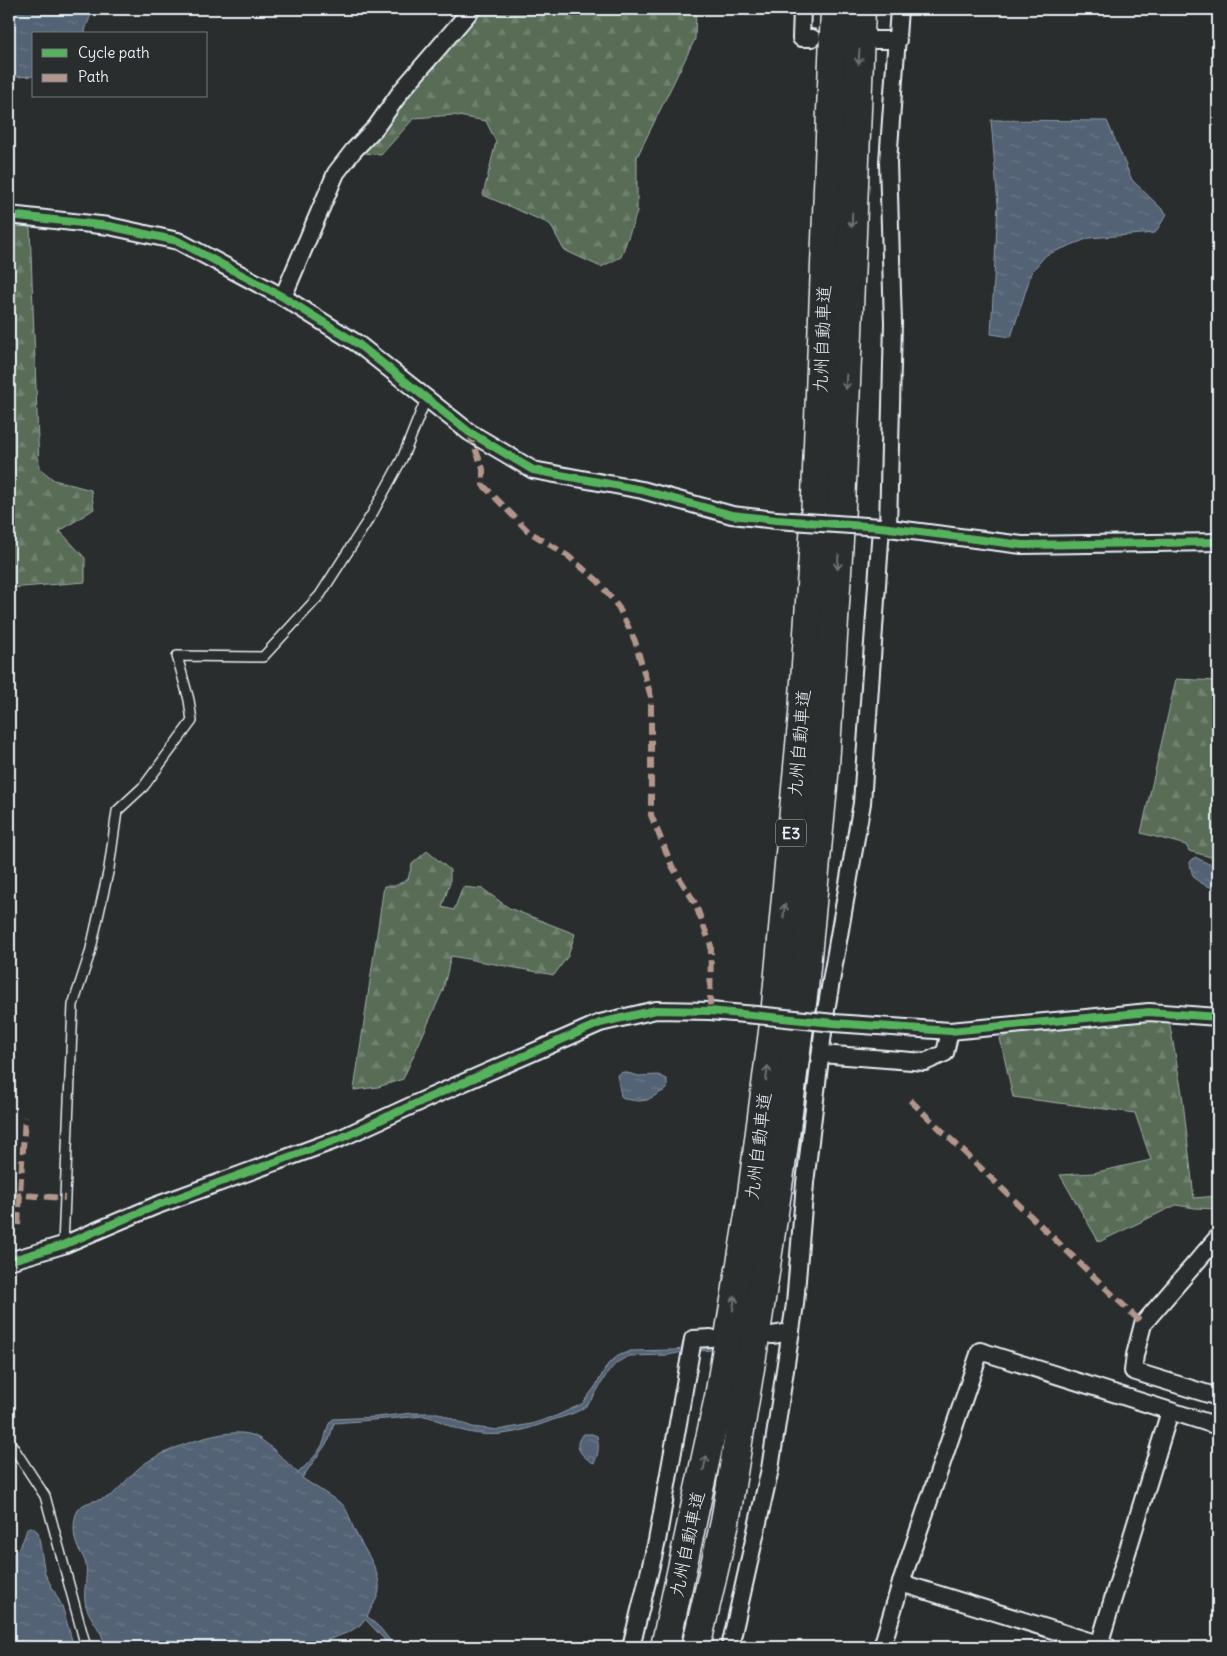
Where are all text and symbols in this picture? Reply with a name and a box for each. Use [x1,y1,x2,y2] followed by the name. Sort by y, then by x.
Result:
[32,32,208,98] legend
[78,43,150,62] text: Cycle path
[854,49,863,65] one-way arrow
[78,67,109,86] text: Path
[848,212,857,228] one-way arrow
[809,285,835,393] street label: 九州自動車道
[841,374,851,390] one-way arrow
[833,554,843,570] one-way arrow
[783,688,815,798] street label: 九州自動車道
[776,820,806,846] road number: E3
[779,904,789,920] one-way arrow
[762,1065,772,1081] one-way arrow
[740,1091,776,1201] street label: 九州自動車道
[730,1295,740,1311] one-way arrow
[701,1455,710,1471] one-way arrow
[665,1489,709,1599] street label: 九州自動車道

